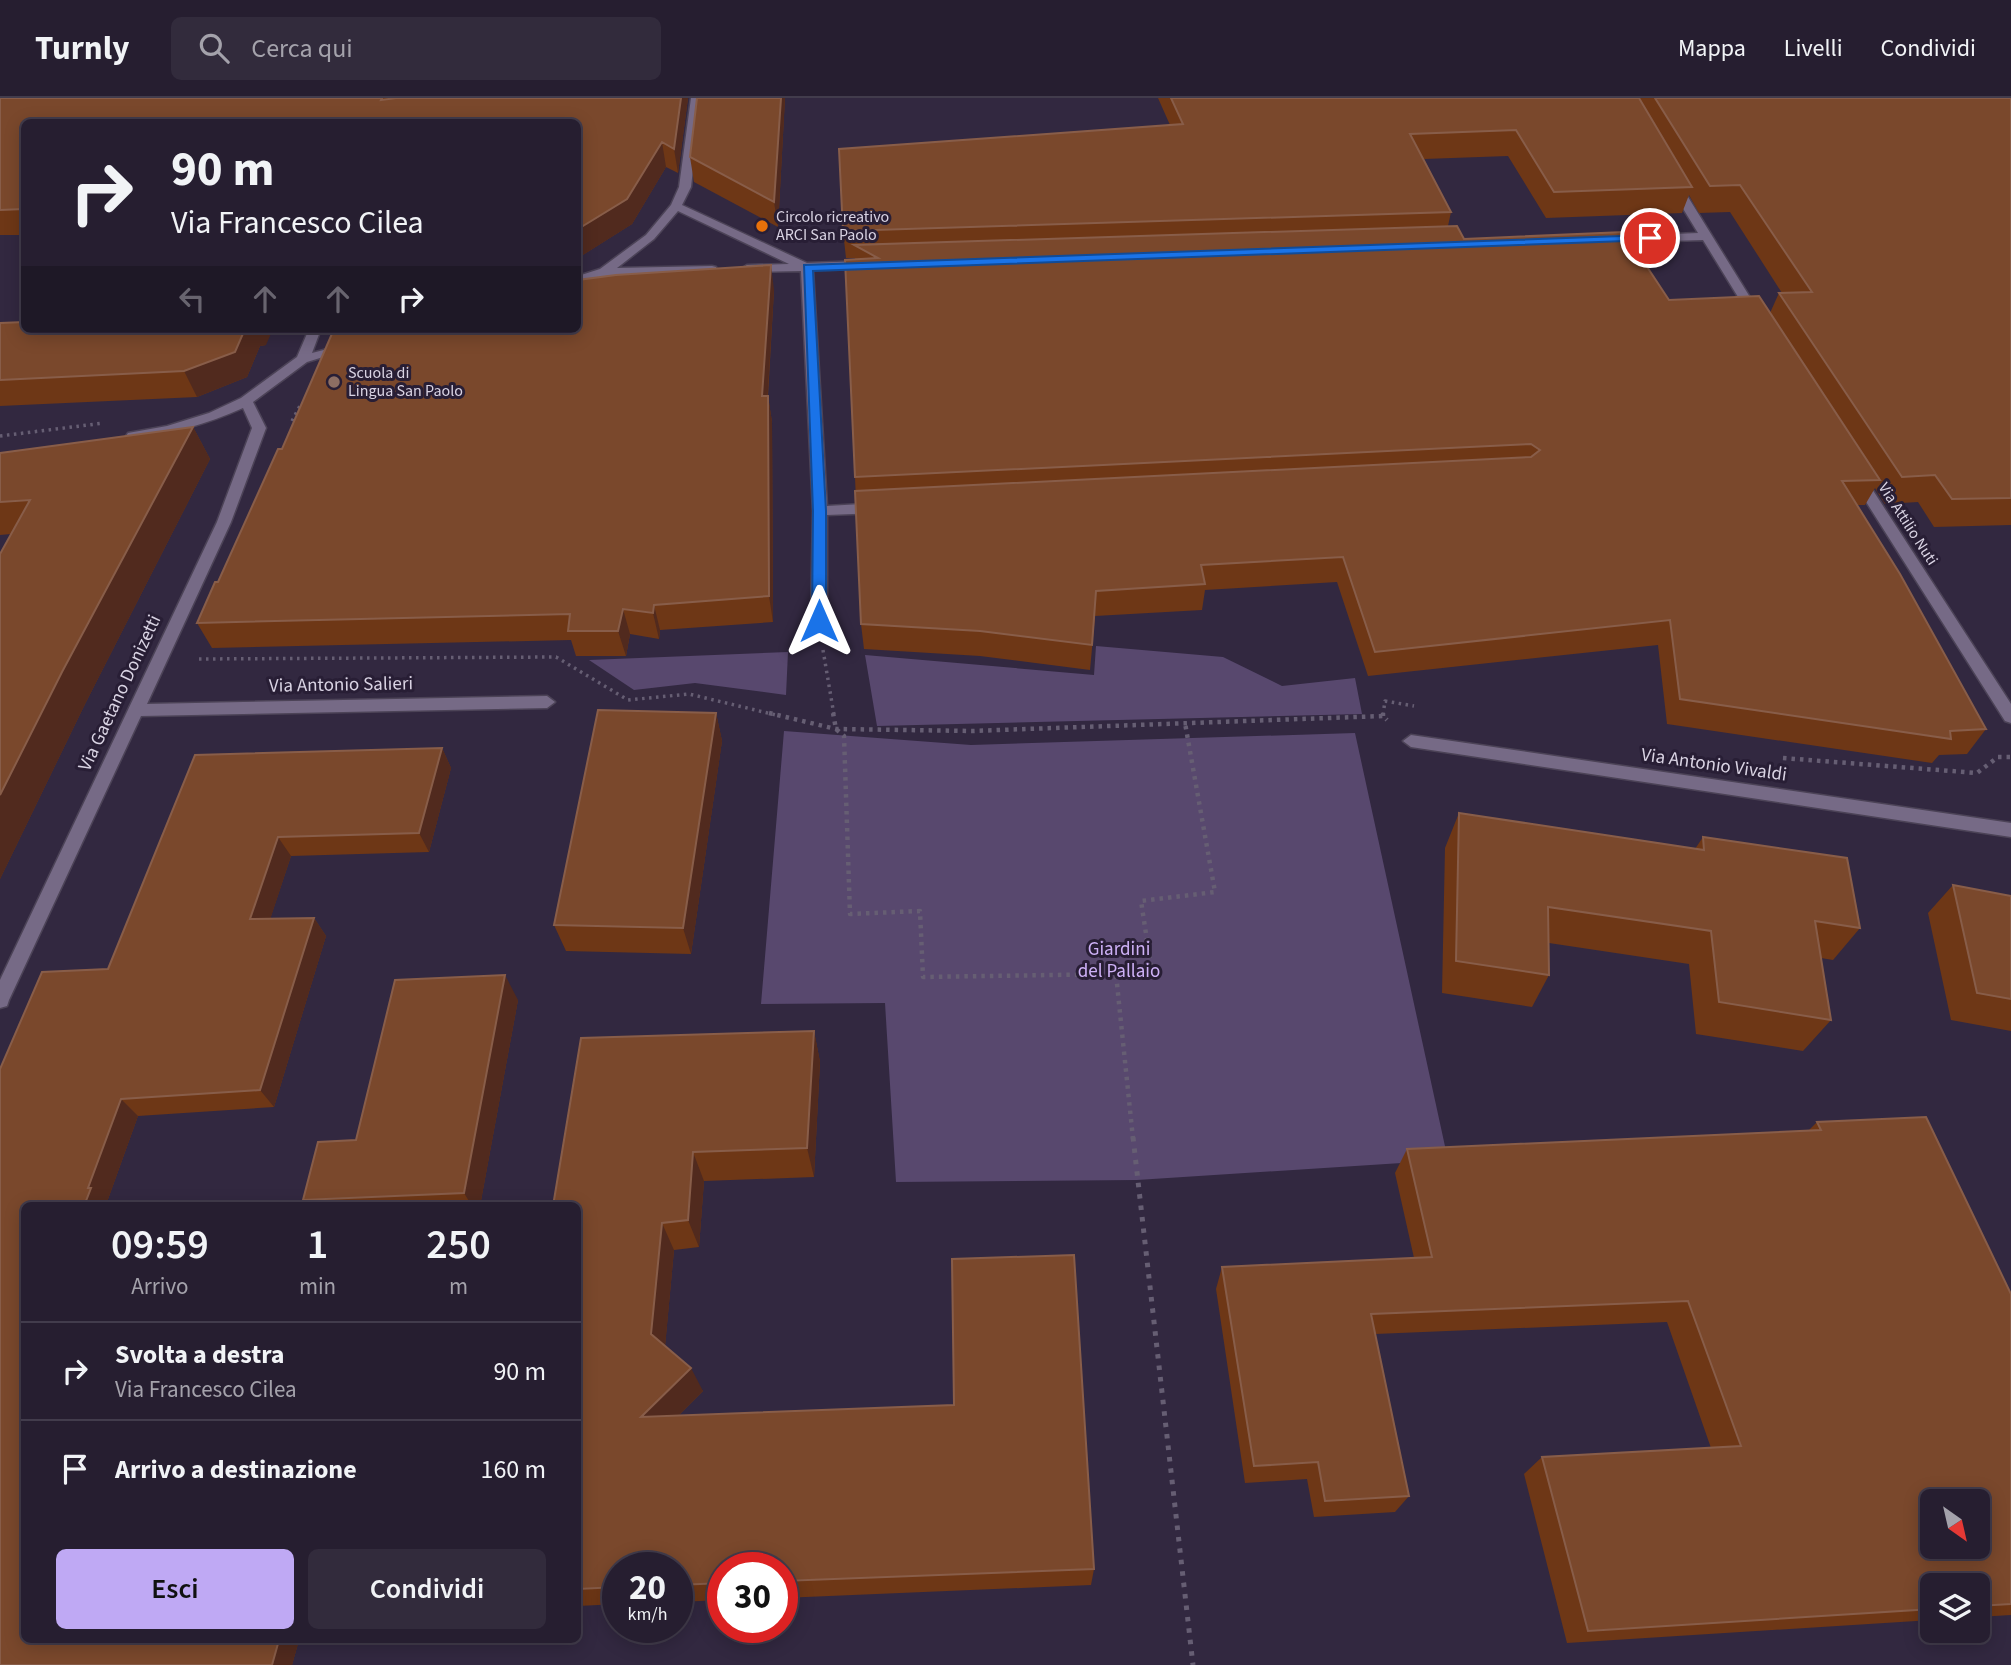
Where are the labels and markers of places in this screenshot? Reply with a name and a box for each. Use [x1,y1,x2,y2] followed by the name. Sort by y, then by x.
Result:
[776,206,889,246] place label: Circolo ricreativo ARCI San Paolo
[1620,208,1680,268] pin
[754,218,770,234] marker: Circolo ricreativo ARCI San Paolo
[348,362,463,402] place label: Scuola di Lingua San Paolo
[326,374,342,390] marker: Scuola di Lingua San Paolo

